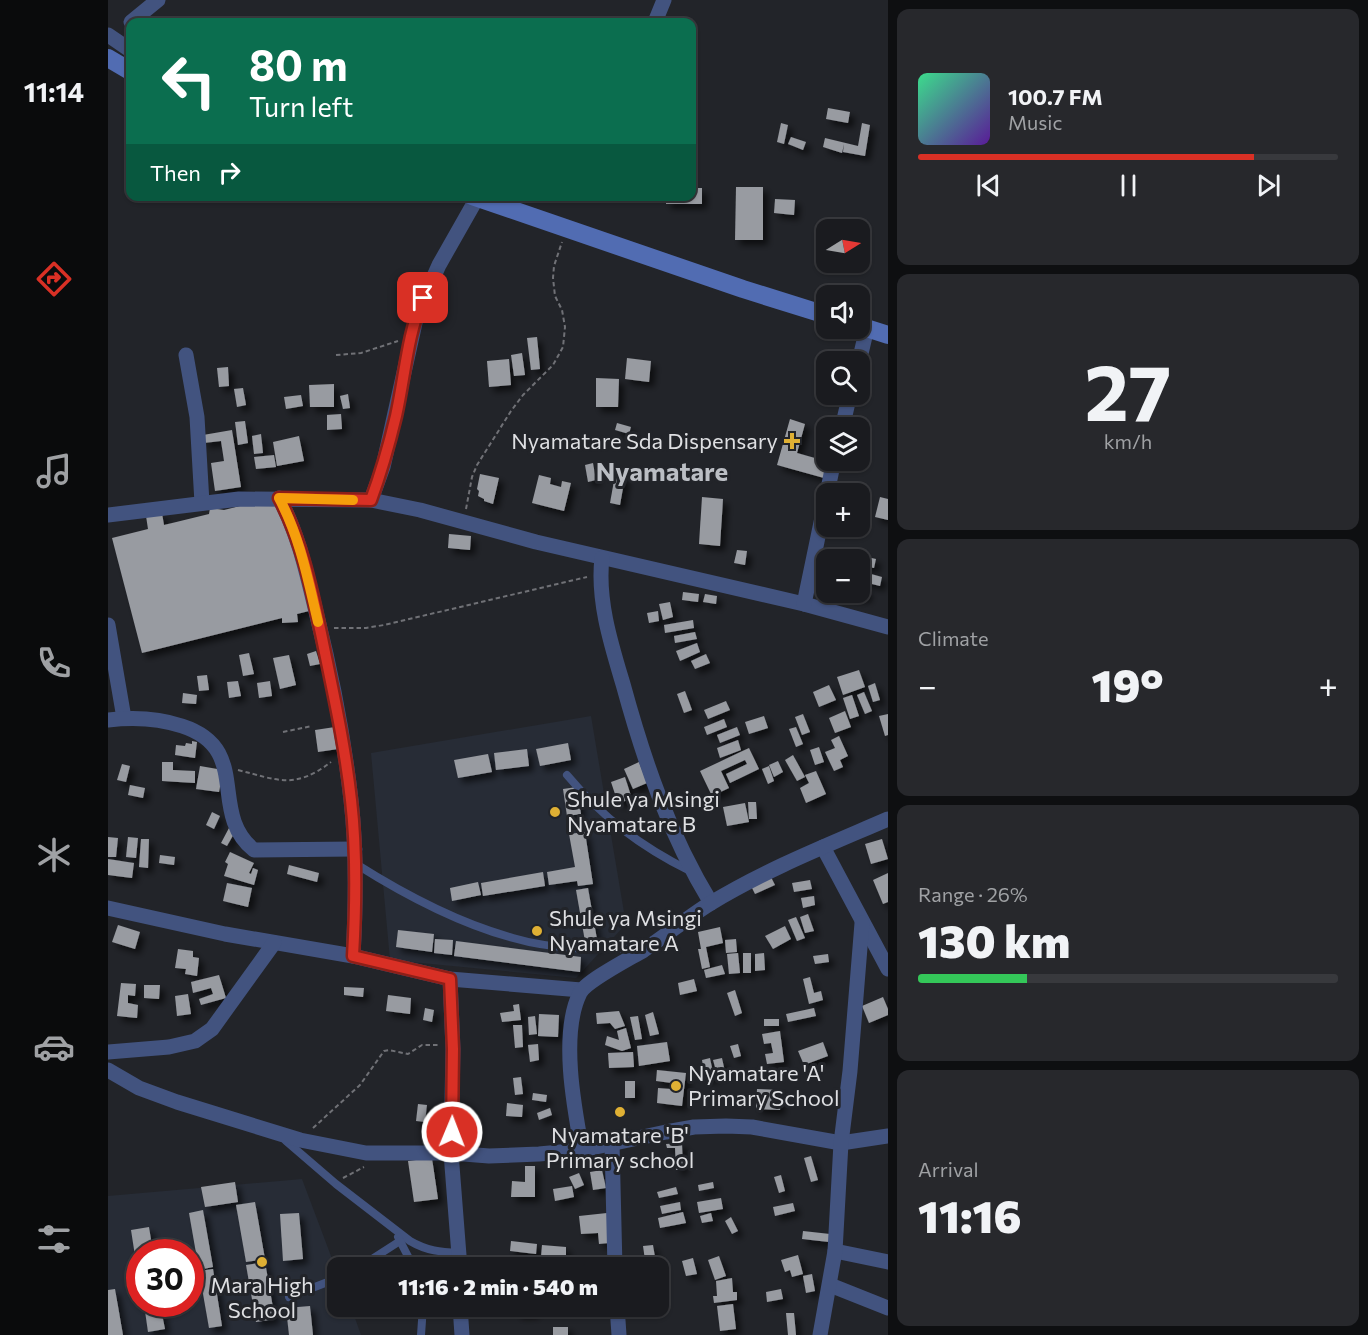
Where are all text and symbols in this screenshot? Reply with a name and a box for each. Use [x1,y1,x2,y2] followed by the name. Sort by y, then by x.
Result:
[249,38,348,90] text: 80 m
[150,42,228,120] icon: left
[24,75,84,108] text: 11:14
[1008,83,1103,110] text: 100.7 FM
[249,90,353,123] text: Turn left
[1008,110,1062,134] text: Music
[213,156,246,189] icon: right
[150,159,201,186] text: Then
[972,169,1005,202] icon: previous
[1112,169,1145,202] icon: pause
[1252,169,1285,202] icon: next
[816,219,870,273] north arrow
[816,219,870,603] map controls
[33,258,75,300] icon: directions
[397,272,448,323] pin
[406,281,439,314] icon: arrive
[816,285,870,339] button: sound
[1085,342,1171,437] text: 27
[816,351,870,405] button: search
[816,417,870,471] button: layers
[511,427,778,454] place label: Nyamatare Sda Dispensary
[1104,429,1152,453] text: km/h
[783,432,801,450] marker: Nyamatare Sda Dispensary
[33,450,75,492] icon: music
[596,455,728,486] district label: Nyamatare
[816,483,870,537] button: +
[816,549,870,603] button: −
[918,626,988,650] text: Climate
[33,642,75,684] icon: phone
[1092,656,1164,711] text: 19°
[918,664,937,705] text: −
[1319,664,1338,705] text: +
[567,785,720,837] place label: Shule ya Msingi Nyamatare B
[548,805,562,819] marker: Shule ya Msingi Nyamatare B
[33,834,75,876] icon: climate
[918,882,1028,906] text: Range · 26%
[549,904,702,956] place label: Shule ya Msingi Nyamatare A
[918,912,1070,967] text: 130 km
[530,924,544,938] marker: Shule ya Msingi Nyamatare A
[33,1026,75,1068] icon: car
[688,1059,840,1111] place label: Nyamatare 'A' Primary School
[669,1079,683,1093] marker: Nyamatare 'A' Primary School
[420,1100,484,1164] position arrow
[613,1105,627,1119] marker: Nyamatare 'B' Primary school
[546,1121,694,1173] place label: Nyamatare 'B' Primary school
[918,1157,979,1181] text: Arrival
[918,1187,1022,1242] text: 11:16
[33,1218,75,1260] icon: filters
[126,1239,204,1317] speed limit sign: 30
[255,1255,269,1269] marker: Mara High School
[210,1271,314,1323] place label: Mara High School
[398,1273,598,1300] text: 11:16 · 2 min · 540 m

